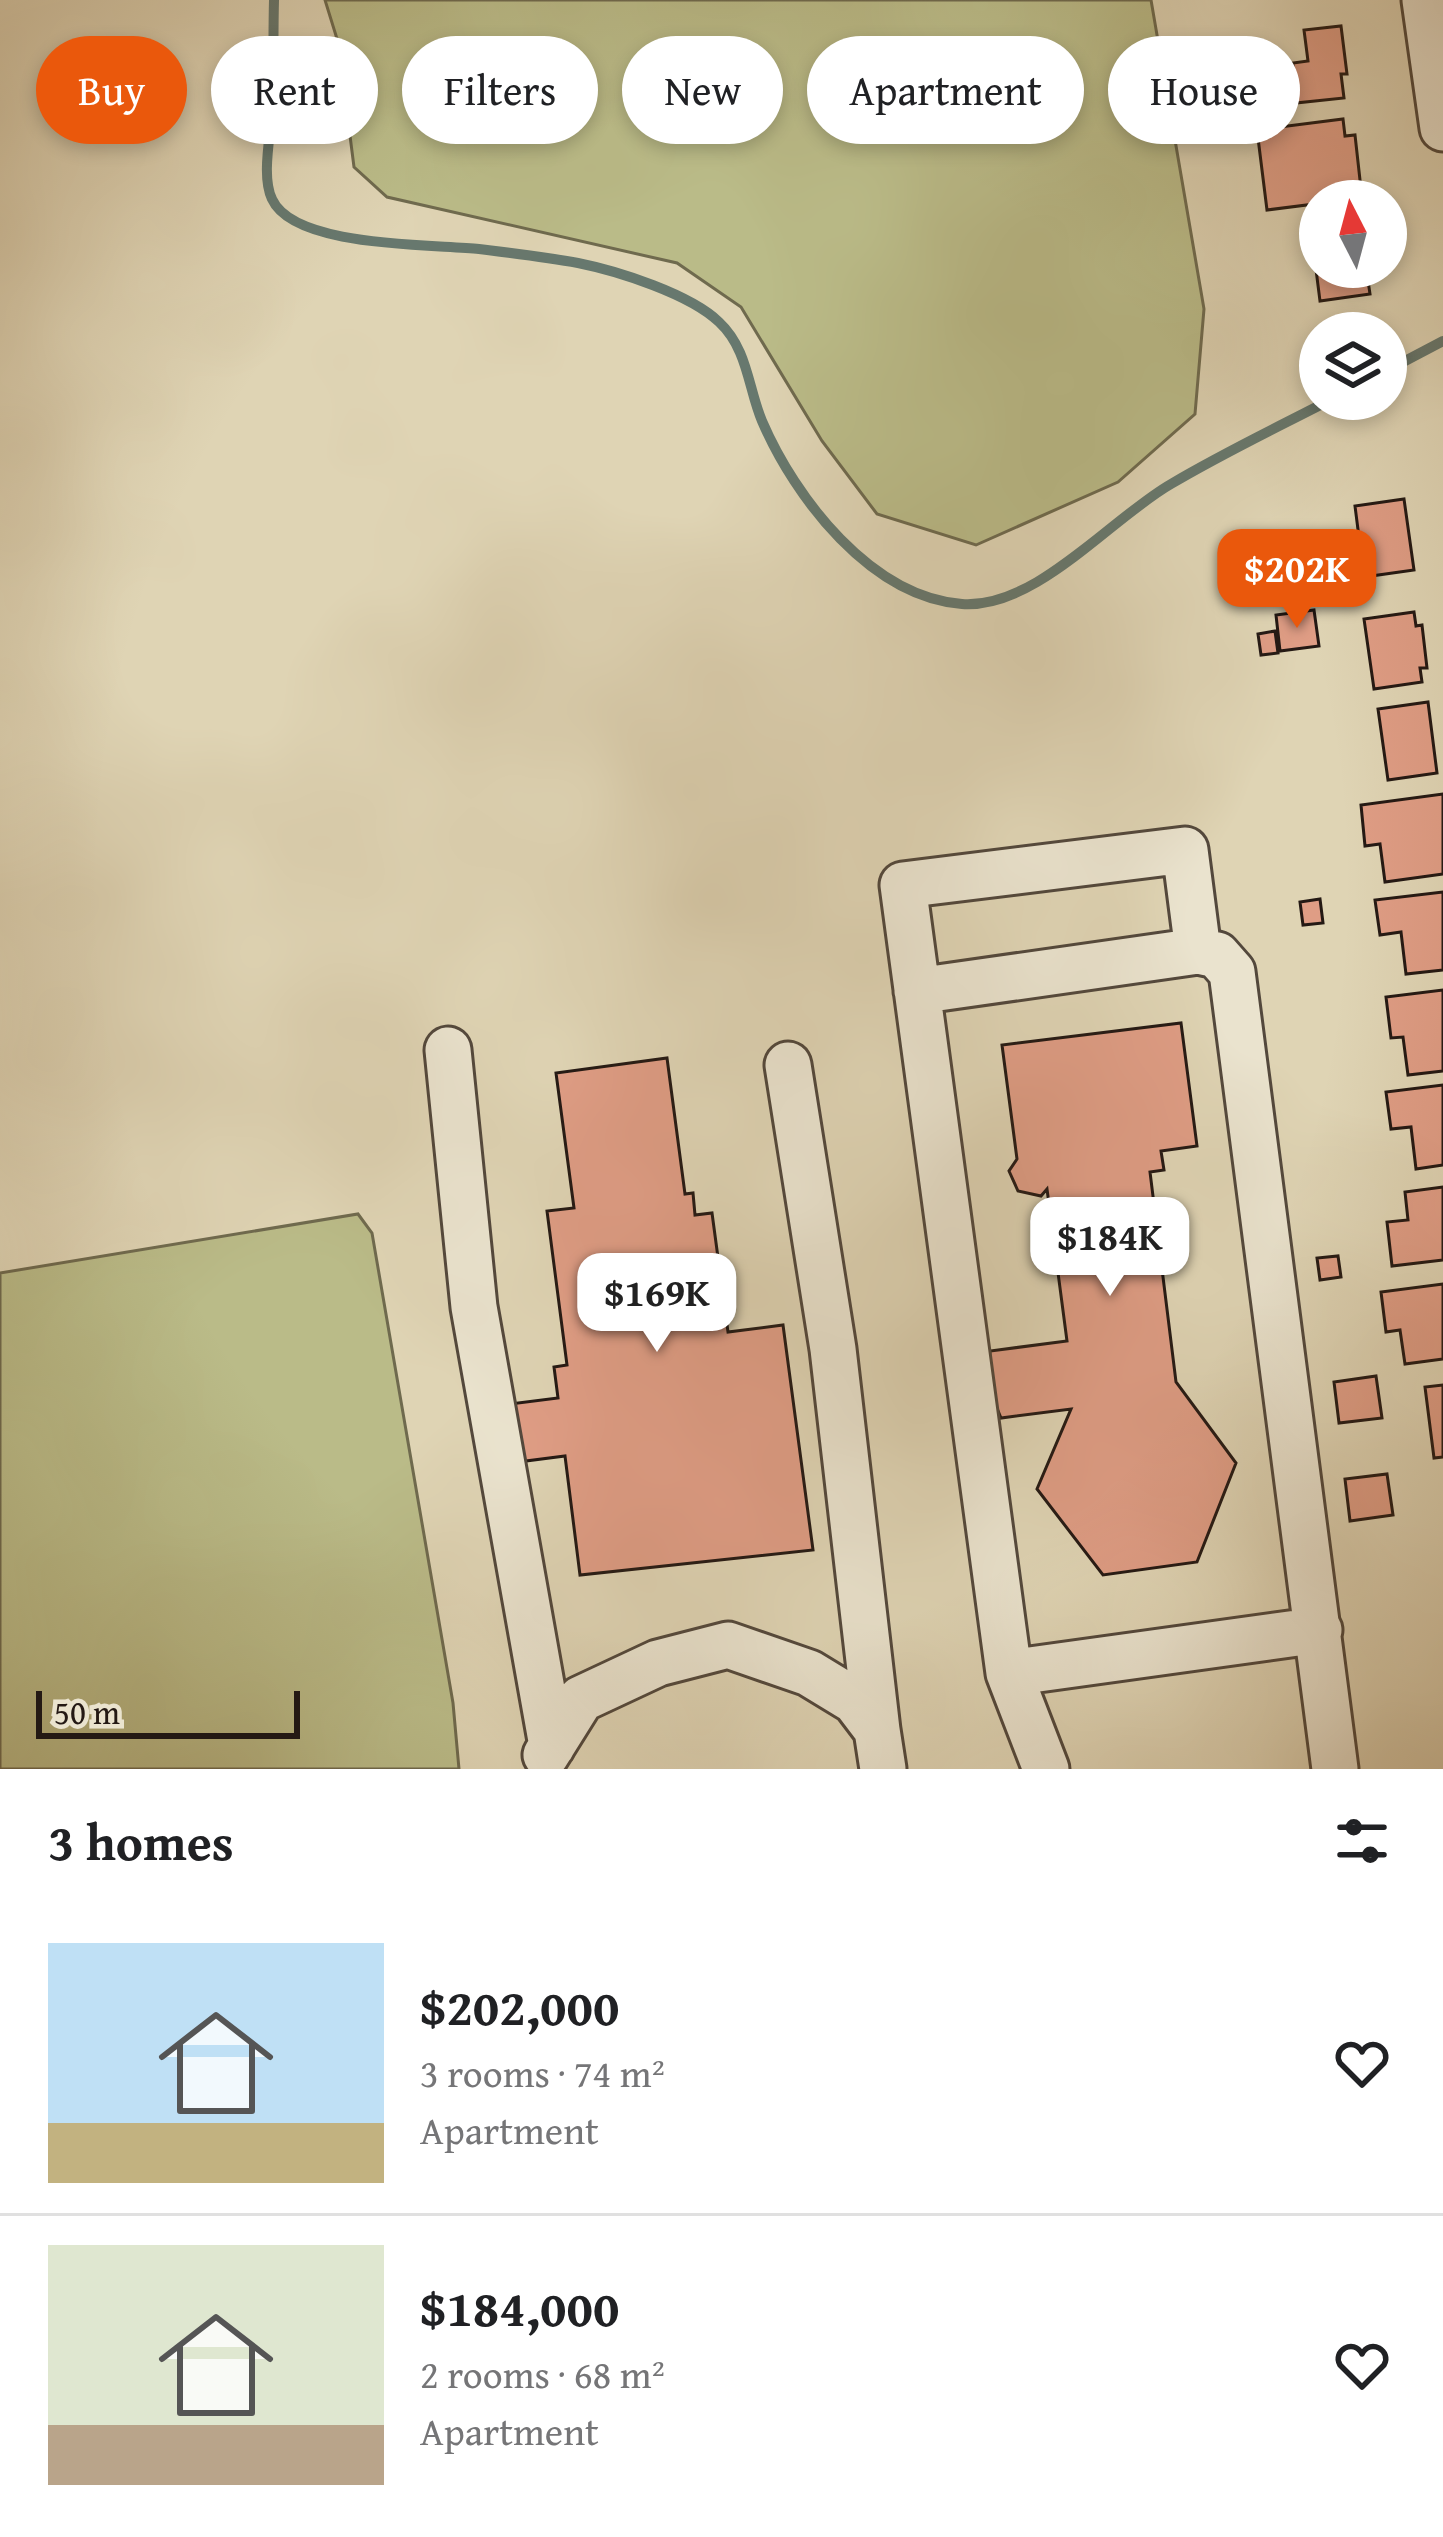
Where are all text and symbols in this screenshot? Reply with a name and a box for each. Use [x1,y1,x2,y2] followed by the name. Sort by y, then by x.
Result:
[36,36,187,144] chip: Buy
[211,36,378,144] chip: Rent
[402,36,598,144] chip: Filters
[622,36,783,144] chip: New
[807,36,1084,144] chip: Apartment
[1108,36,1300,144] chip: House
[1299,180,1407,288] north arrow
[1299,180,1407,420] map controls
[1299,312,1407,420] button: layers
[1213,529,1381,631] pin: $202K
[1244,539,1350,596] text: $202K
[1026,1197,1194,1299] pin: $184K
[1057,1207,1163,1264] text: $184K
[573,1253,741,1355] pin: $169K
[604,1263,710,1320] text: $169K
[36,1685,300,1738] scale bar
[54,1688,120,1736] text: 50 m
[48,1804,234,1879] text: 3 homes
[1329,1808,1395,1874] icon: filters
[420,1969,619,2044] text: $202,000
[144,1991,288,2135] icon: home
[1329,2030,1395,2096] icon: heart
[420,2044,665,2101] text: 3 rooms · 74 m²
[420,2101,599,2158] text: Apartment
[420,2270,619,2345] text: $184,000
[144,2293,288,2437] icon: home
[1329,2332,1395,2398] icon: heart
[420,2345,665,2402] text: 2 rooms · 68 m²
[420,2402,599,2459] text: Apartment

